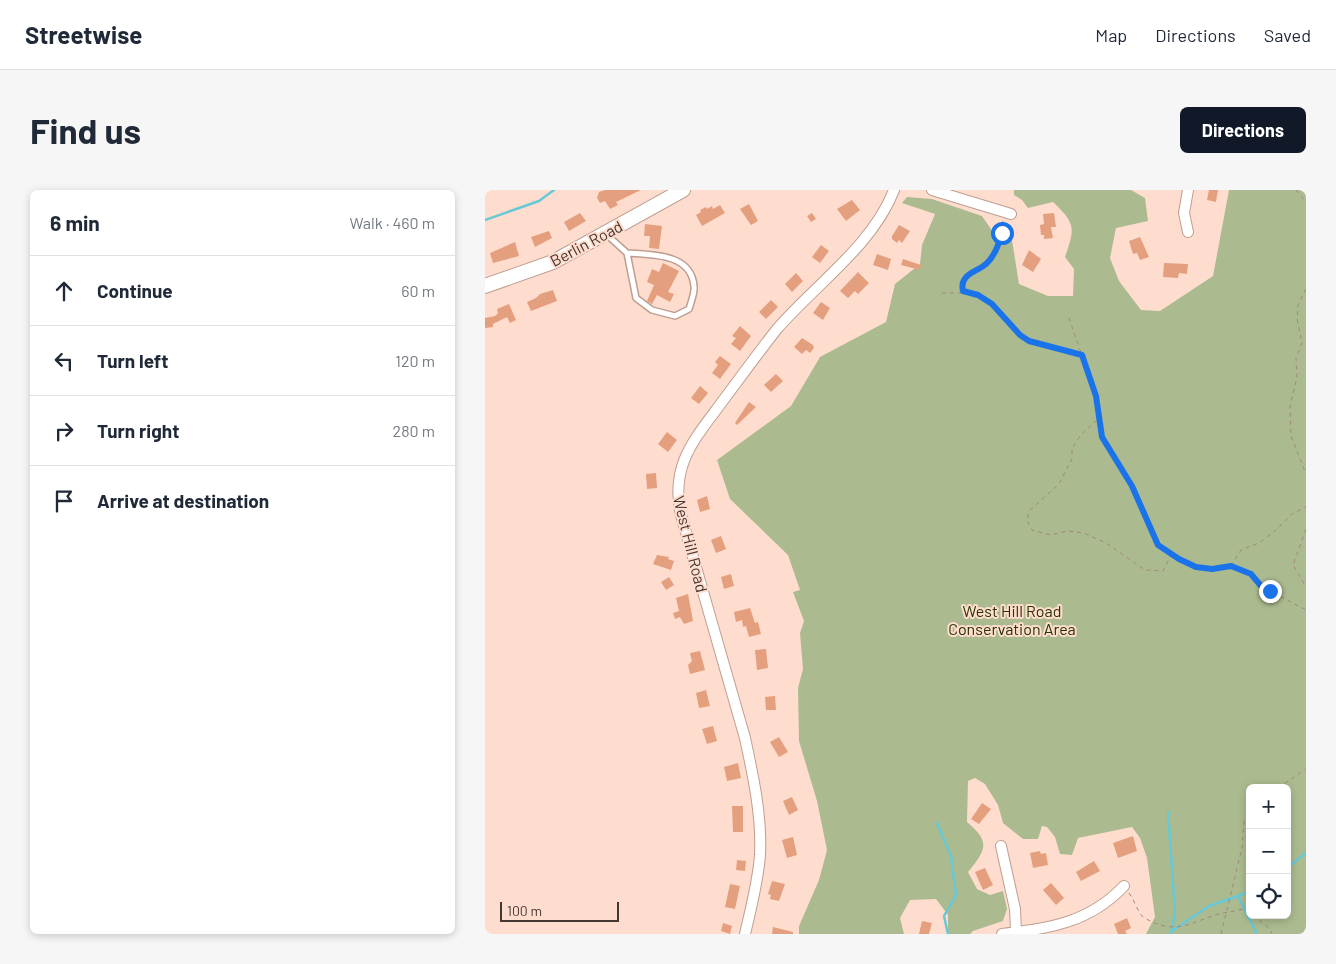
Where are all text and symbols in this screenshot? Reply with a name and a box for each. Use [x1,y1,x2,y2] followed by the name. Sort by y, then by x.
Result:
[25,20,142,49] text: Streetwise
[1095,24,1127,46] text: Map
[1155,24,1236,46] text: Directions
[1264,24,1311,46] text: Saved
[1180,107,1306,153] button: Directions
[30,109,141,151] text: Find us
[50,210,100,235] text: 6 min
[350,213,435,232] text: Walk · 460 m
[547,216,625,270] street label: Berlin Road
[991,222,1014,245] route start
[50,277,78,305] icon: ahead
[97,279,173,302] text: Continue
[401,281,435,300] text: 60 m
[50,347,78,375] icon: left
[97,349,168,372] text: Turn left
[395,351,435,370] text: 120 m
[50,417,78,445] icon: right
[97,419,179,442] text: Turn right
[393,421,435,440] text: 280 m
[50,487,78,515] icon: arrive
[97,489,269,512] text: Arrive at destination
[670,494,712,594] street label: West Hill Road
[1259,580,1282,603] route end
[948,601,1076,638] park label: West Hill Road Conservation Area
[1246,784,1291,919] map controls
[1246,784,1291,829] button: +
[1246,829,1291,874] button: −
[1246,874,1291,919] button: locate
[500,899,619,922] scale bar
[507,902,542,919] text: 100 m

